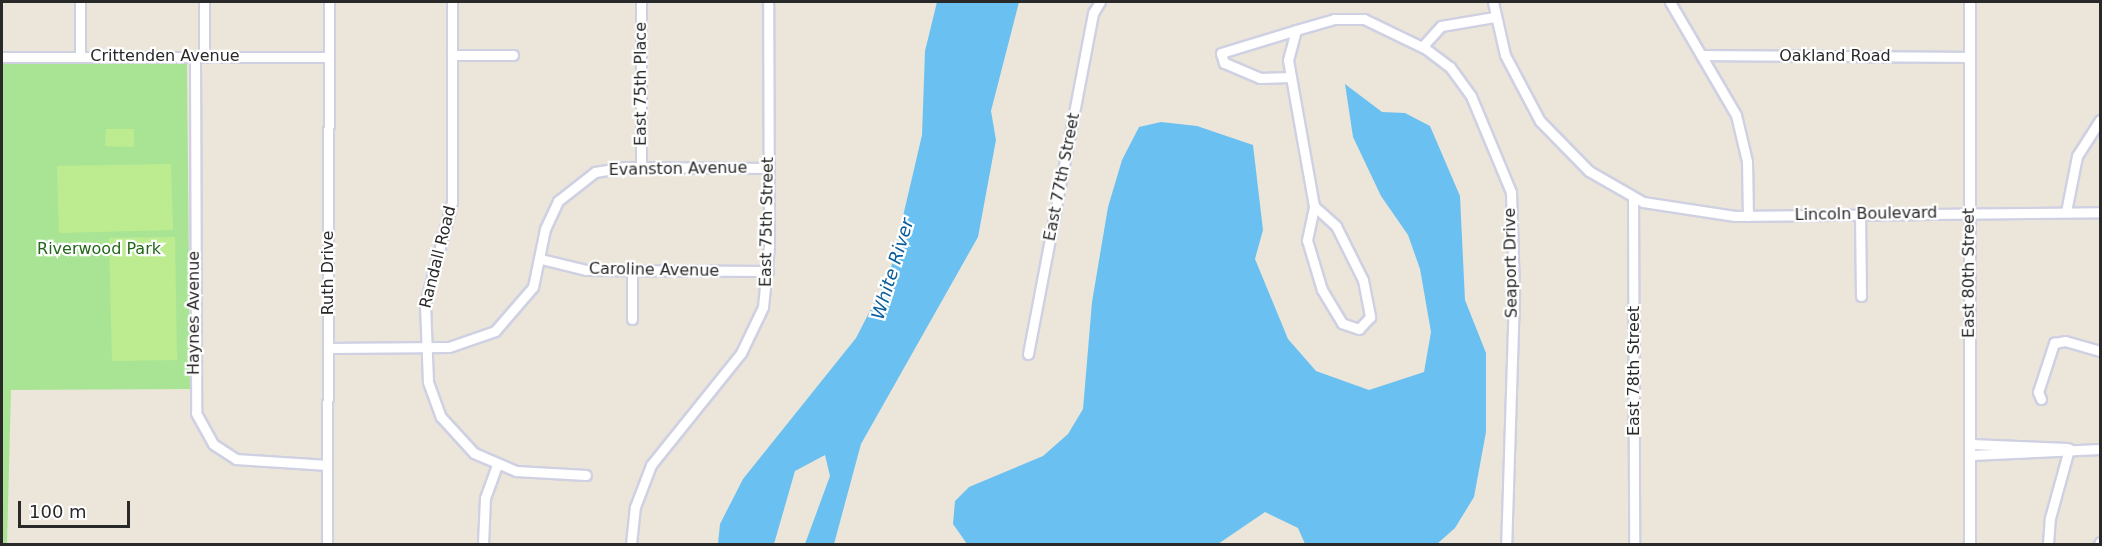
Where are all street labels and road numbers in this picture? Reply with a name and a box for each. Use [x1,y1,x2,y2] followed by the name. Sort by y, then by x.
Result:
[631,22,651,146] street label: East 75th Place
[90,46,240,66] street label: Crittenden Avenue
[1779,46,1891,66] street label: Oakland Road
[1040,111,1084,243] street label: East 77th Street
[756,157,778,287] street label: East 75th Street
[609,158,747,180] street label: Evanston Avenue
[1795,203,1937,225] street label: Lincoln Boulevard
[416,204,460,310] street label: Randall Road
[1500,208,1522,318] street label: Seaport Drive
[1959,208,1979,338] street label: East 80th Street
[318,231,338,315] street label: Ruth Drive
[184,251,204,375] street label: Haynes Avenue
[589,259,719,281] street label: Caroline Avenue
[1624,306,1644,436] street label: East 78th Street

